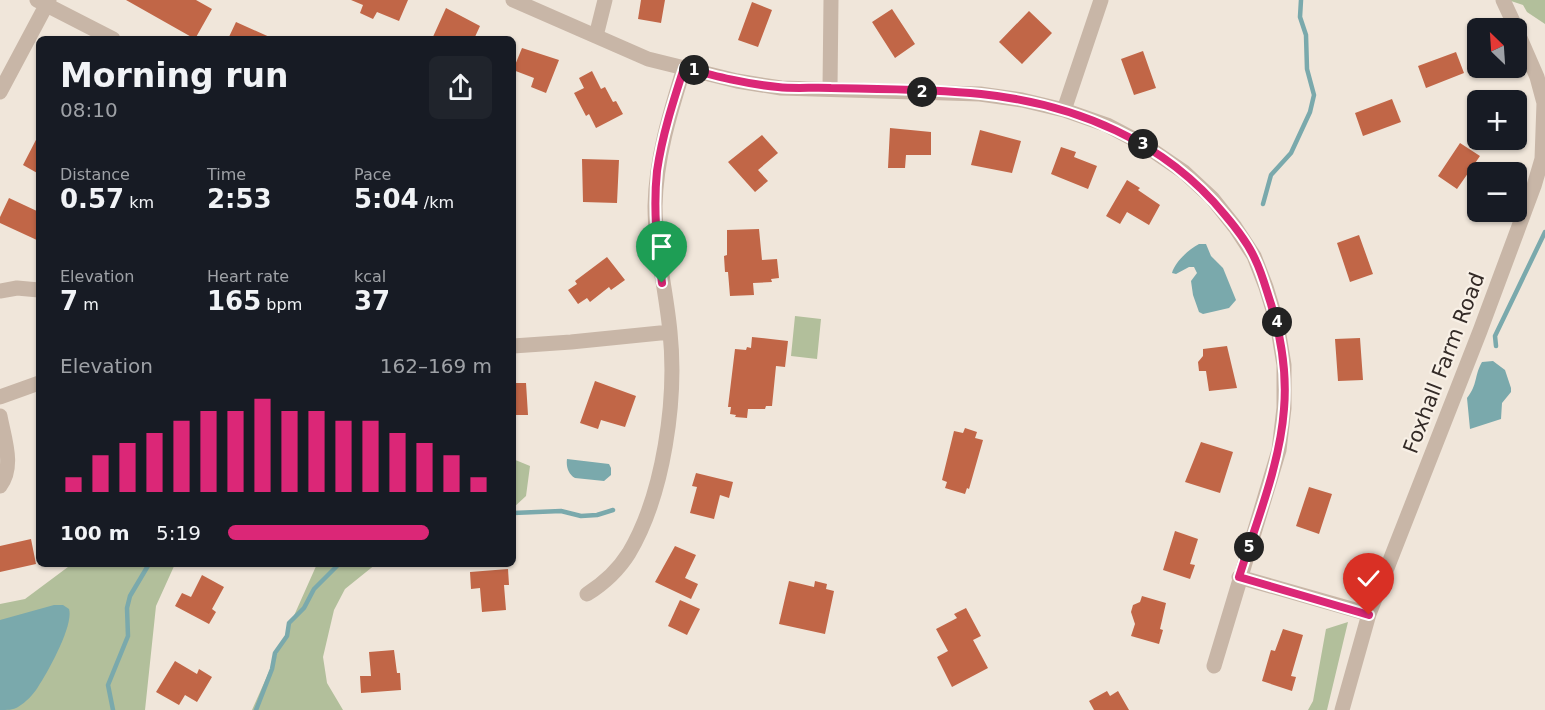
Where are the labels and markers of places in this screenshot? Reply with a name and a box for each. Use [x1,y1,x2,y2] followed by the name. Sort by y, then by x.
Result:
[679,55,709,85] pin: 1
[907,77,937,107] pin: 2
[1128,129,1158,159] pin: 3
[636,221,687,283] pin
[1262,307,1292,337] pin: 4
[1234,532,1264,562] pin: 5
[1343,553,1394,615] pin

